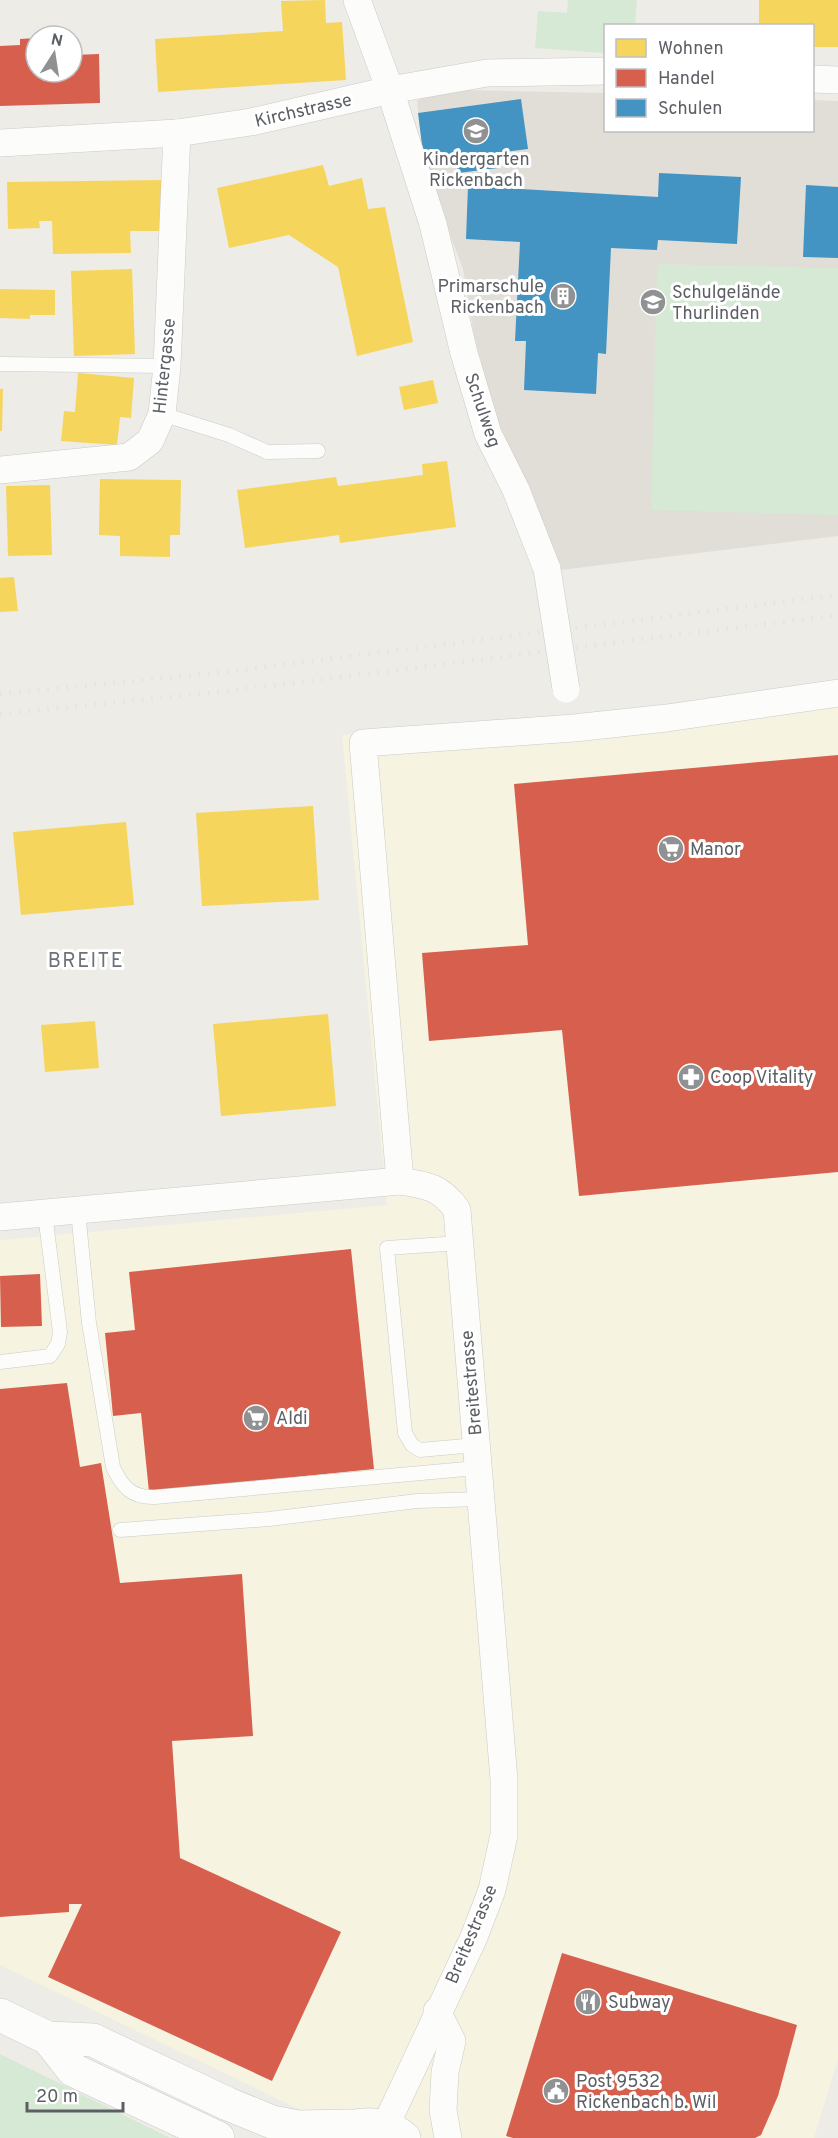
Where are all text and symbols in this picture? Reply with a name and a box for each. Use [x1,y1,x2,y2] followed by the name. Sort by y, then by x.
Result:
[24,24,84,84] north arrow
[604,24,814,132] legend
[49,30,64,52] text: N
[658,38,724,61] text: Wohnen
[658,68,715,91] text: Handel
[253,89,354,134] street label: Kirchstrasse
[658,98,722,121] text: Schulen
[461,116,491,146] school or university icon: Kindergarten Rickenbach
[422,149,530,193] place label: Kindergarten Rickenbach
[437,276,544,320] place label: Primarschule Rickenbach
[548,281,578,311] building icon: Primarschule Rickenbach
[672,282,781,326] place label: Schulgelände Thurlinden
[638,287,668,317] school or university icon: Schulgelände Thurlinden
[149,317,182,415] street label: Hintergasse
[458,370,505,451] street label: Schulweg
[656,834,686,864] supermarket icon: Manor
[690,839,741,862] place label: Manor
[48,949,124,975] district label: BREITE
[676,1062,706,1092] pharmacy icon: Coop Vitality
[710,1067,813,1090] place label: Coop Vitality
[456,1329,489,1436] street label: Breitestrasse
[241,1403,271,1433] supermarket icon: Aldi
[276,1408,308,1431] place label: Aldi
[441,1881,504,1988] street label: Breitestrasse
[573,1987,603,2017] restaurant icon: Subway
[608,1992,671,2015] place label: Subway
[576,2071,716,2115] place label: Post 9532 Rickenbach b. Wil
[27,2075,123,2113] scale bar
[541,2076,571,2106] public building icon: Post 9532 Rickenbach b. Wil
[36,2086,78,2109] text: 20 m

